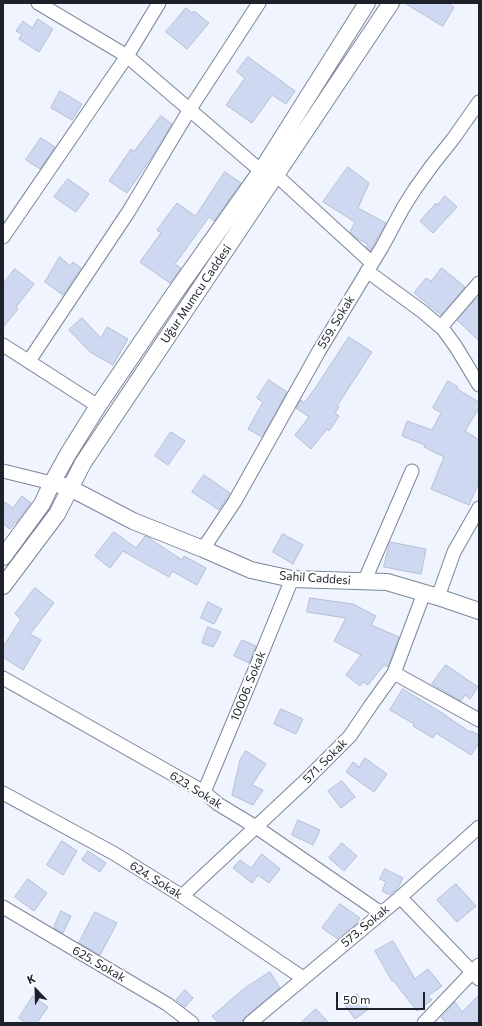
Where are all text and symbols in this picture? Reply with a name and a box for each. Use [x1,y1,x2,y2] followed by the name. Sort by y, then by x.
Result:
[158,242,234,346] street label: Uğur Mumcu Caddesi
[315,293,357,351] street label: 559. Sokak
[279,568,351,588] street label: Sahil Caddesi
[227,649,269,723] street label: 10006. Sokak
[300,736,350,786] street label: 571. Sokak
[167,768,225,812] street label: 623. Sokak
[127,858,185,902] street label: 624. Sokak
[338,902,392,950] street label: 573. Sokak
[70,943,128,985] street label: 625. Sokak
[16,970,56,1010] north arrow
[25,971,37,986] text: K
[338,984,427,1010] scale bar
[343,992,371,1006] text: 50 m

